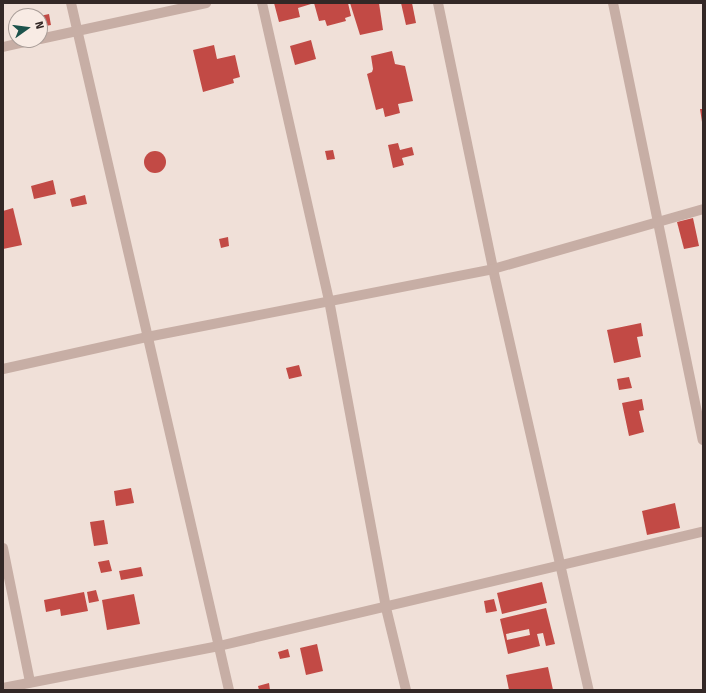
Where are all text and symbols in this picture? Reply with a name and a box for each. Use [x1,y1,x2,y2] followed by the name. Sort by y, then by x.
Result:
[8,8,48,48] north arrow
[32,20,46,30] text: N

